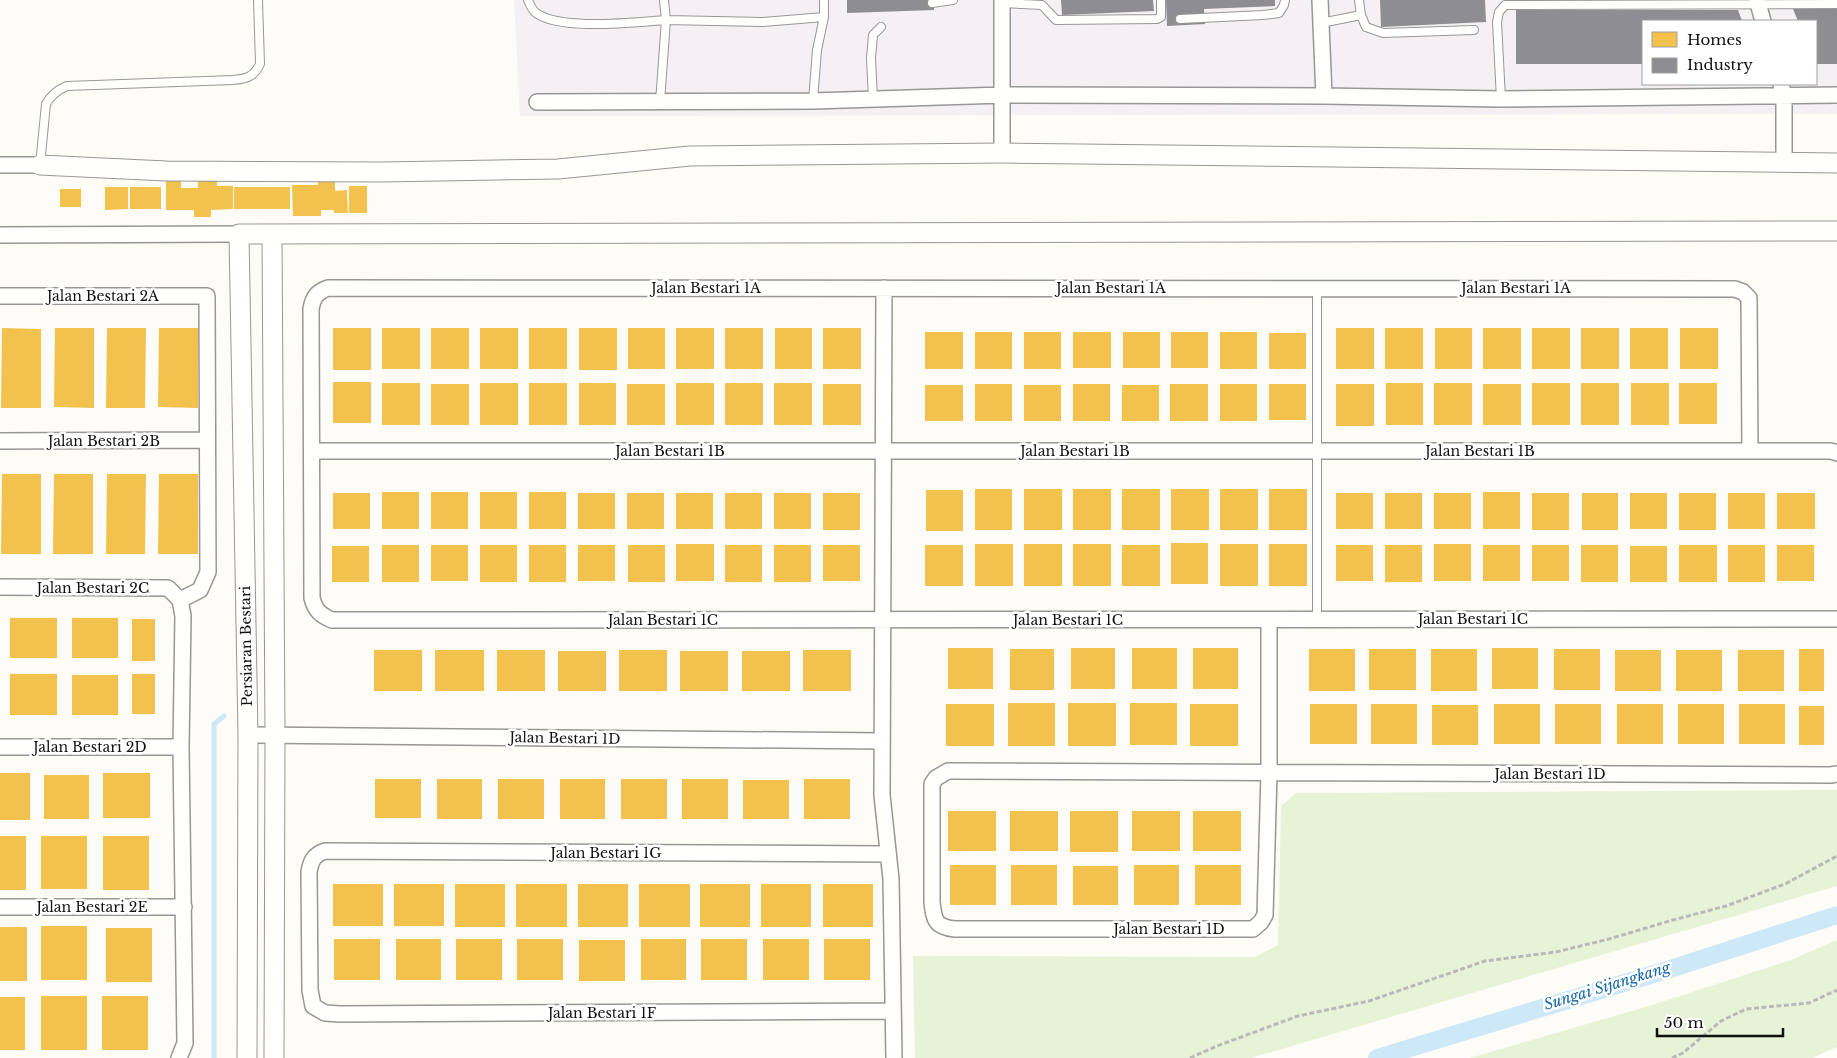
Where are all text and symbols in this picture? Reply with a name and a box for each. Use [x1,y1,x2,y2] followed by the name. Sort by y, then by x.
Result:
[1642,20,1817,85] legend
[1687,30,1742,49] text: Homes
[1687,55,1753,74] text: Industry
[649,279,761,297] street label: Jalan Bestari 1A
[1054,279,1166,297] street label: Jalan Bestari 1A
[1459,279,1571,297] street label: Jalan Bestari 1A
[45,287,159,305] street label: Jalan Bestari 2A
[46,432,160,450] street label: Jalan Bestari 2B
[613,442,725,460] street label: Jalan Bestari 1B
[1018,442,1130,460] street label: Jalan Bestari 1B
[1423,442,1535,460] street label: Jalan Bestari 1B
[35,579,149,597] street label: Jalan Bestari 2C
[236,585,256,706] street label: Persiaran Bestari
[1416,610,1528,628] street label: Jalan Bestari 1C
[606,611,718,629] street label: Jalan Bestari 1C
[1011,611,1123,629] street label: Jalan Bestari 1C
[507,728,621,748] street label: Jalan Bestari 1D
[31,738,147,756] street label: Jalan Bestari 2D
[1492,765,1606,783] street label: Jalan Bestari 1D
[549,844,661,862] street label: Jalan Bestari 1G
[34,898,148,916] street label: Jalan Bestari 2E
[1111,920,1225,938] street label: Jalan Bestari 1D
[1541,957,1673,1014] water label: Sungai Sijangkang
[546,1004,657,1022] street label: Jalan Bestari 1F
[1657,1006,1783,1038] scale bar
[1664,1013,1704,1032] text: 50 m

